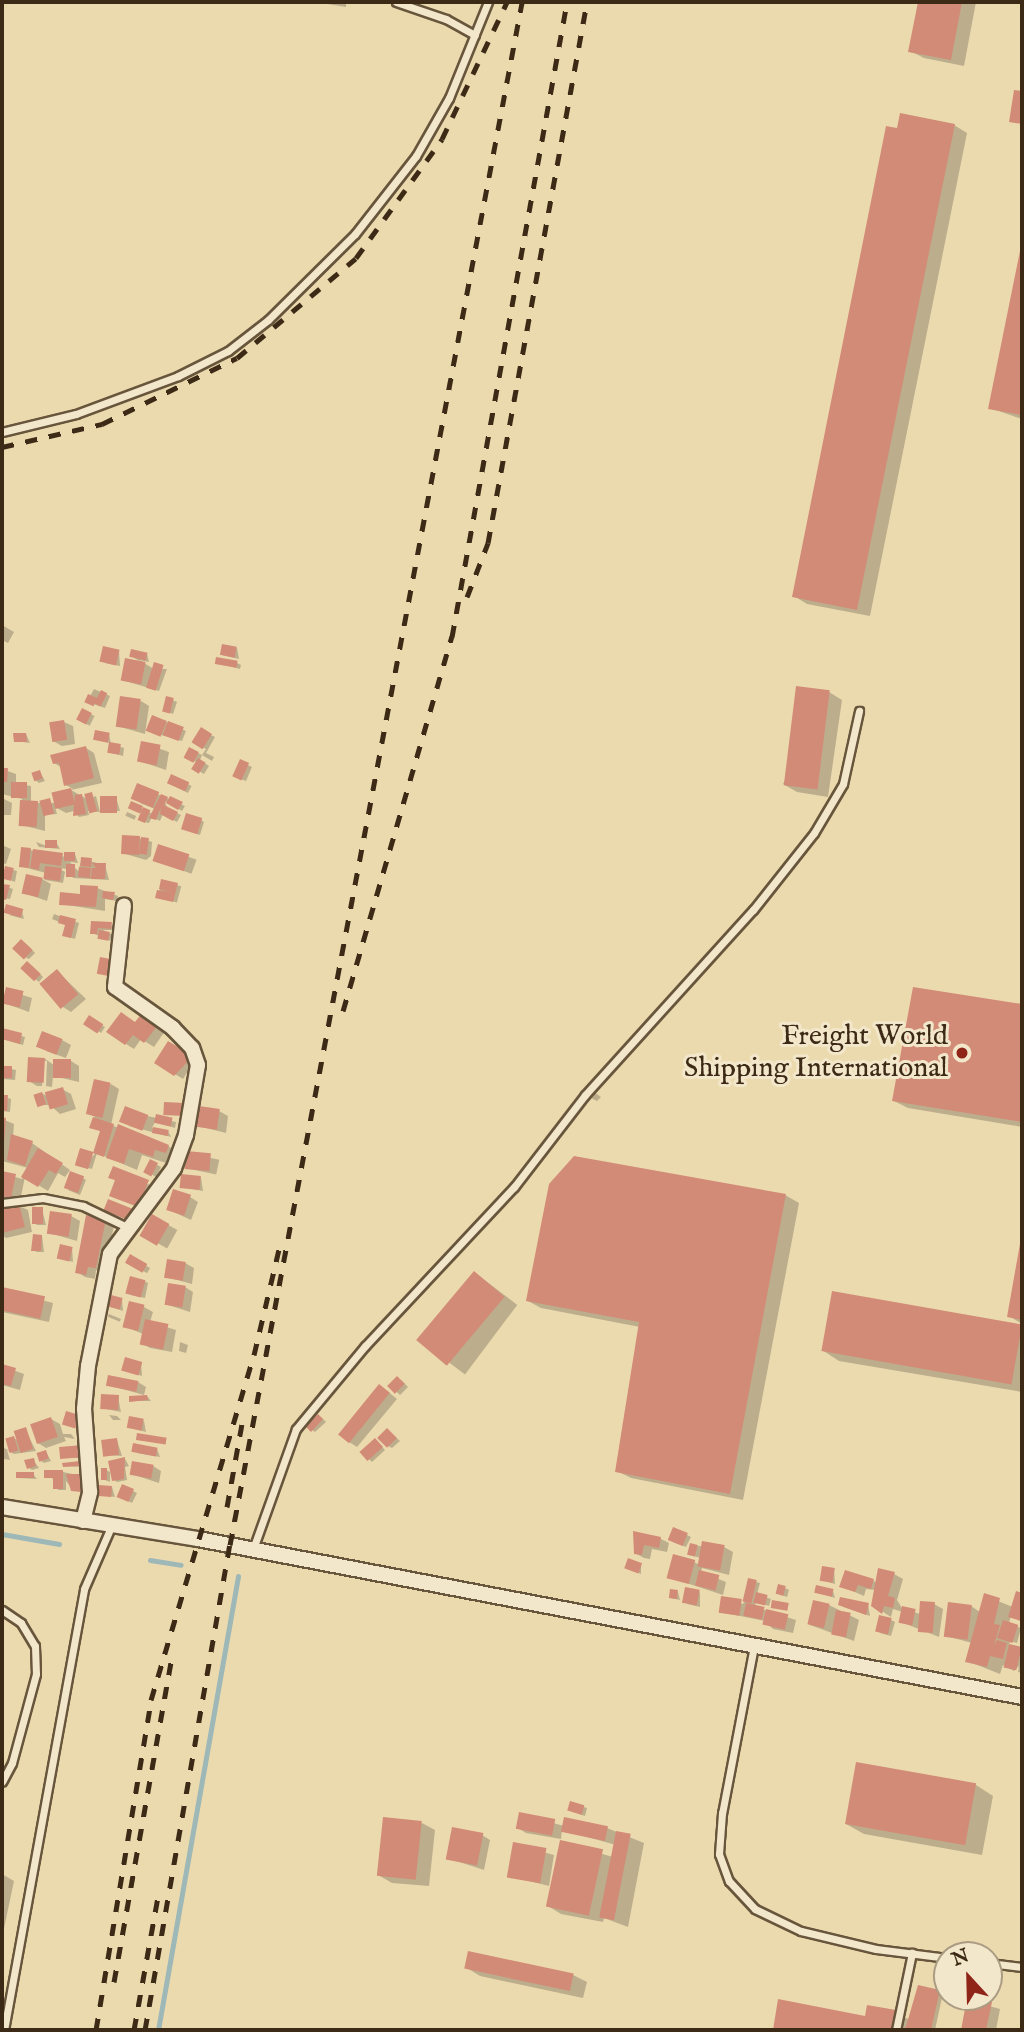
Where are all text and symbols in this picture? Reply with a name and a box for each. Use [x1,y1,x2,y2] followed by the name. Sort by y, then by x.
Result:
[684,1020,948,1086] place label: Freight World Shipping International
[954,1045,970,1061] marker: Freight World Shipping International
[933,1941,1003,2011] north arrow
[949,1944,973,1973] text: N

